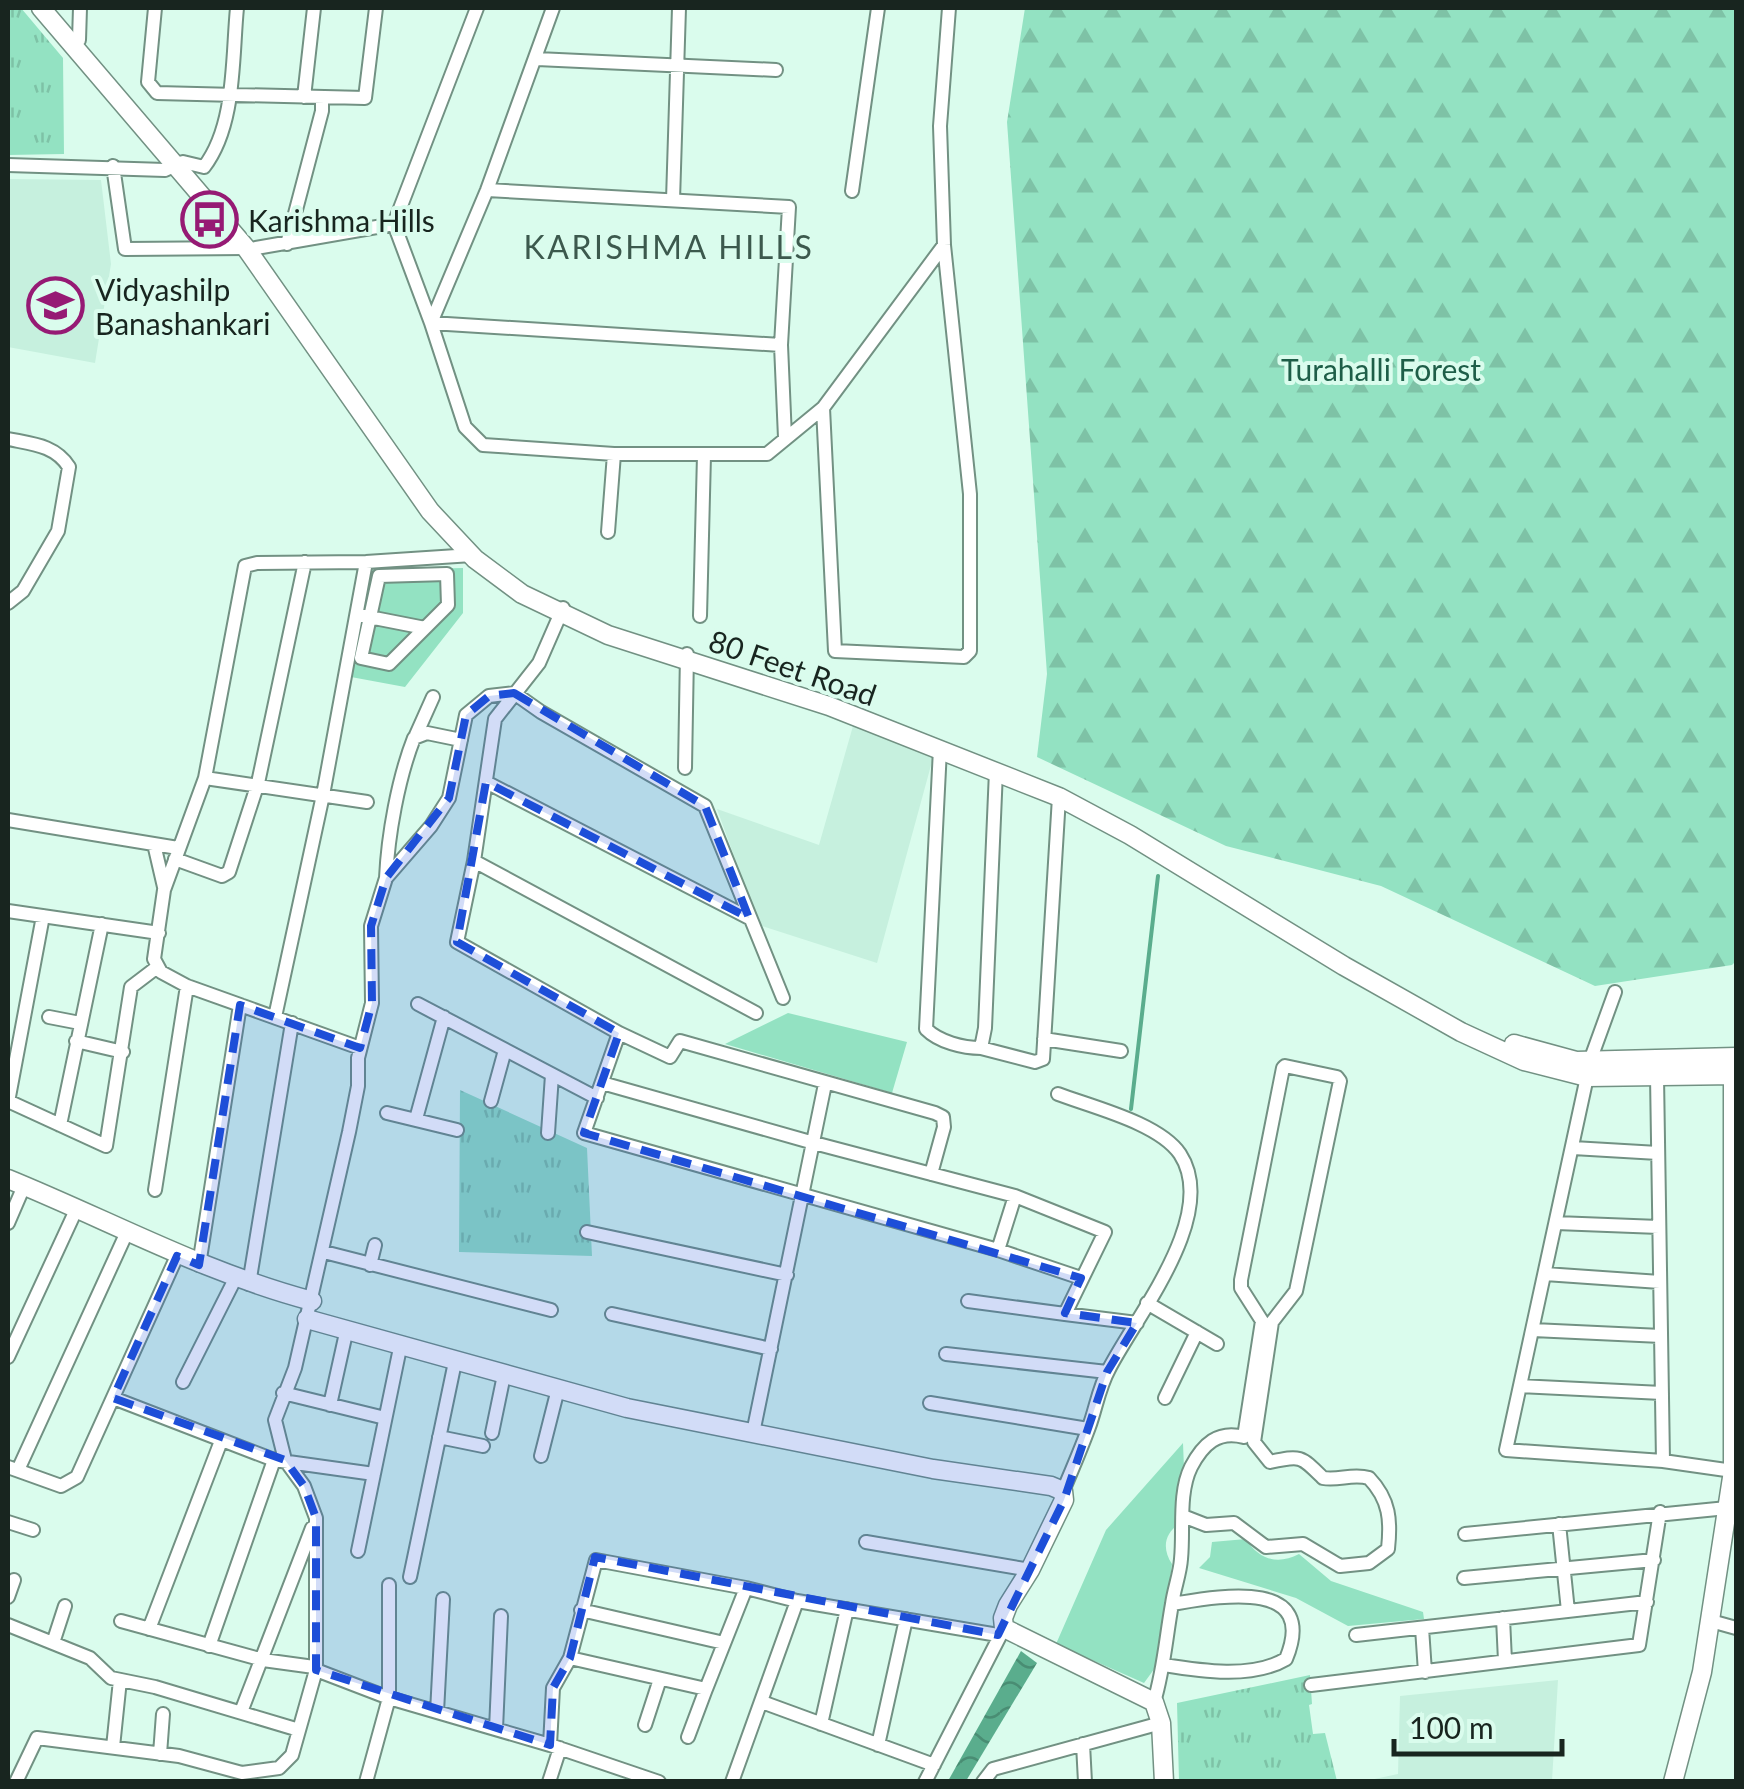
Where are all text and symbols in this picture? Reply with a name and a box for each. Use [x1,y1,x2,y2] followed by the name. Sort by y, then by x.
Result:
[179,190,239,250] bus stop icon: Karishma Hills
[248,202,435,238] place label: Karishma Hills
[524,227,814,266] district label: KARISHMA HILLS
[95,271,270,341] place label: Vidyashilp Banashankari
[26,276,86,336] school or university icon: Vidyashilp Banashankari
[1281,351,1481,387] park label: Turahalli Forest
[705,622,881,712] street label: 80 Feet Road
[1394,1694,1562,1756] scale bar
[1409,1709,1494,1745] text: 100 m

